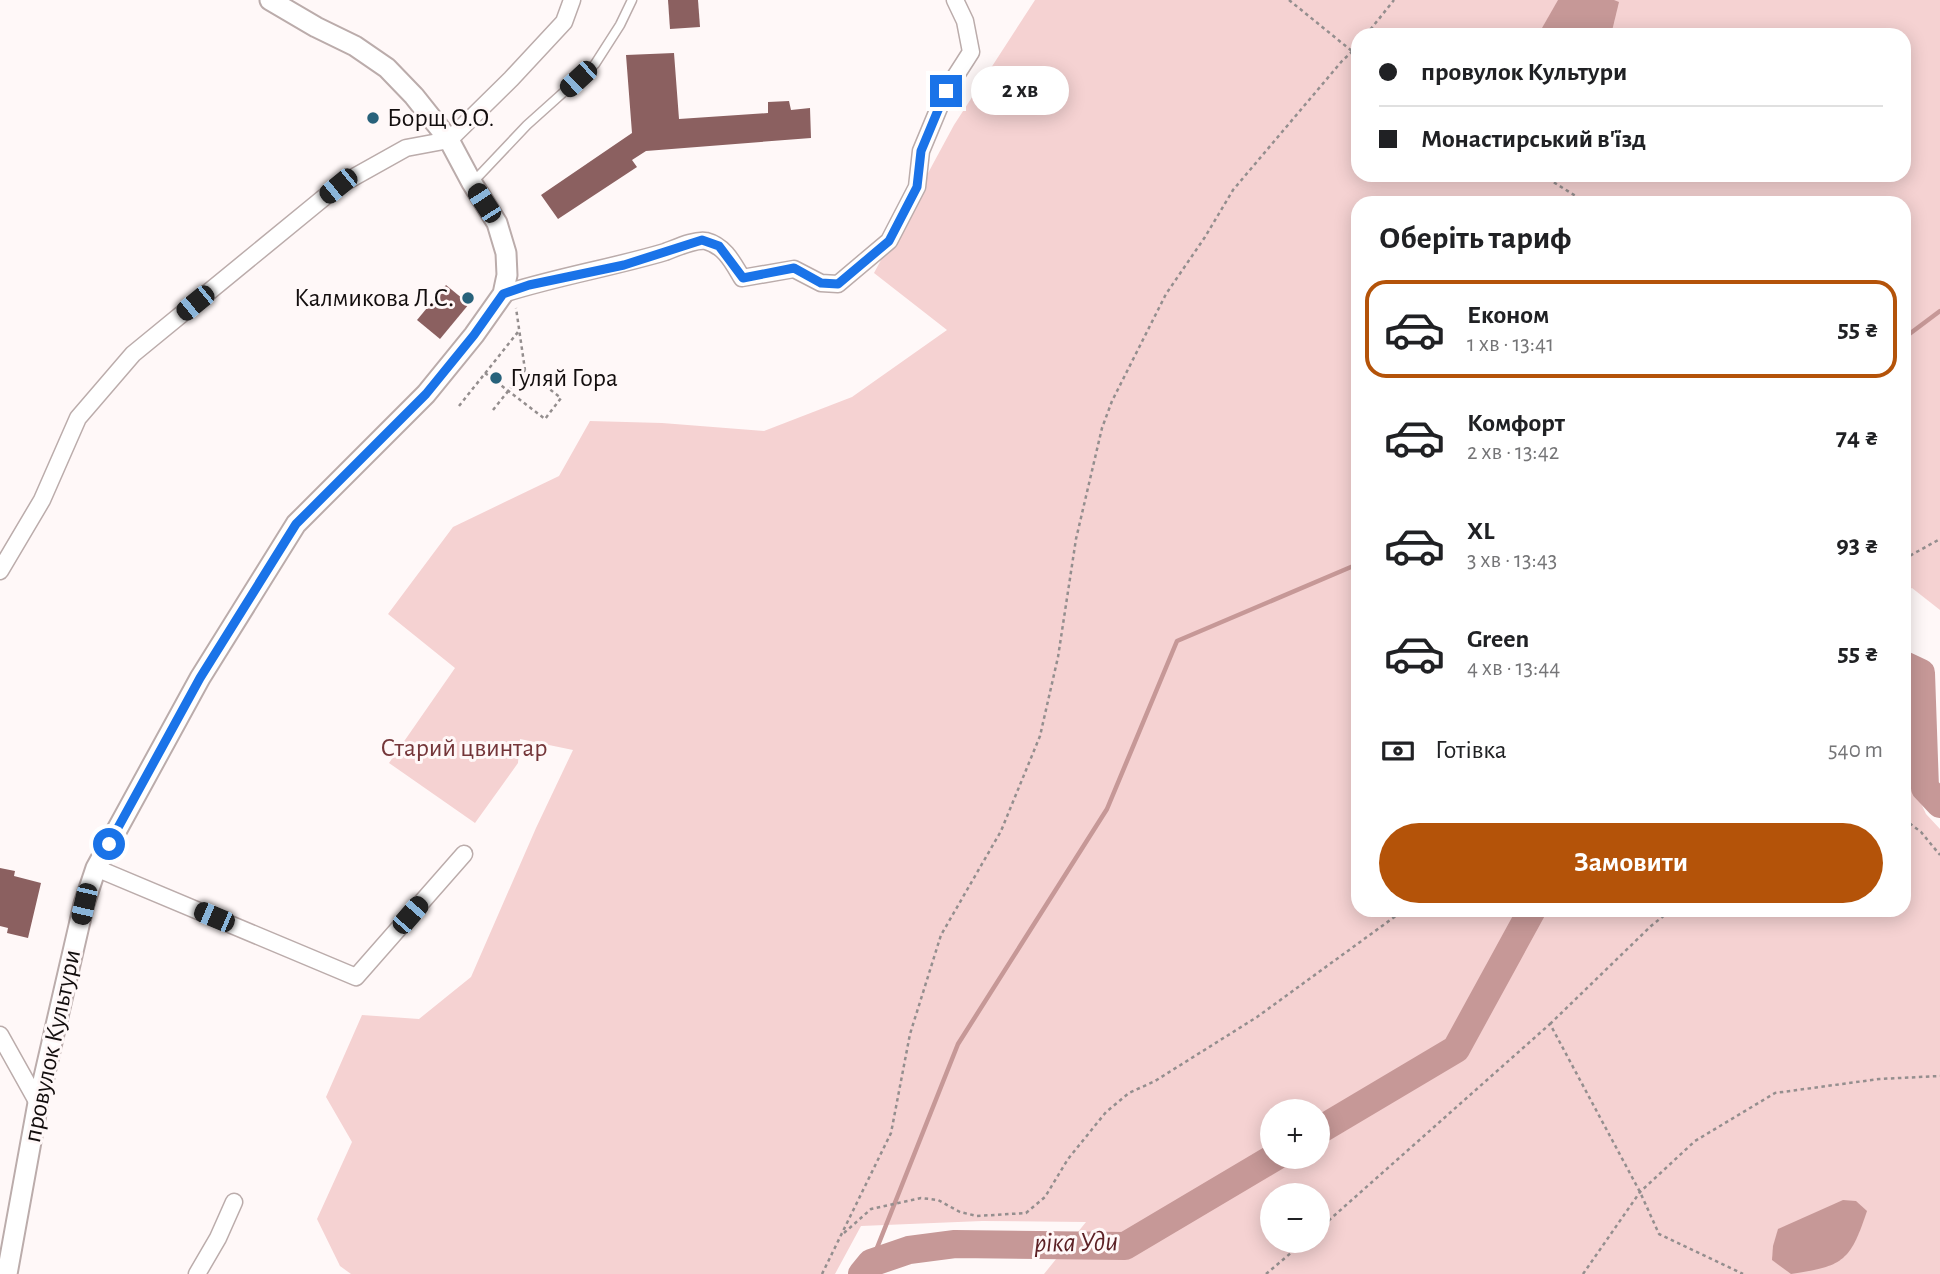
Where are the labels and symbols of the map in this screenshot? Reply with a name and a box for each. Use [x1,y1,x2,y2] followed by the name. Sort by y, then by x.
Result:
[556,57,601,101] car
[970,66,1068,116] callout: 2 хв
[930,75,962,107] route end
[387,105,494,131] place label: Борщ О.О.
[365,110,381,126] marker: Борщ О.О.
[316,165,361,207] car
[464,180,505,226] car
[173,282,218,324] car
[294,285,454,311] place label: Калмикова Л.С.
[460,290,476,306] marker: Калмикова Л.С.
[510,365,618,391] place label: Гуляй Гора
[488,370,504,386] marker: Гуляй Гора
[381,735,548,761] park label: Старий цвинтар
[93,828,125,860] route start
[70,881,99,927] car
[389,892,432,938] car
[191,899,238,935] car
[19,947,85,1145] street label: провулок Культури
[1034,1228,1118,1258] water label: ріка Уди

